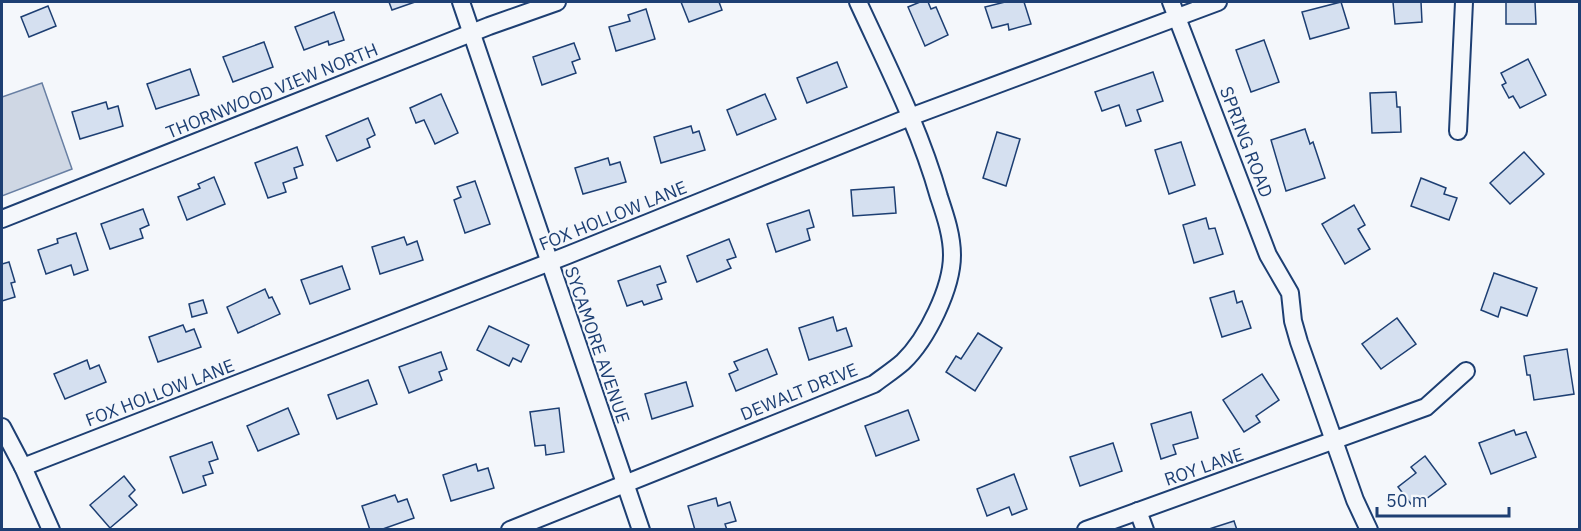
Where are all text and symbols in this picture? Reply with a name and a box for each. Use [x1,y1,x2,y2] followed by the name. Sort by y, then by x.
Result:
[163,37,381,144] street label: THORNWOOD VIEW NORTH
[1215,83,1278,201] street label: SPRING ROAD
[535,175,690,256] street label: FOX HOLLOW LANE
[560,263,635,426] street label: SYCAMORE AVENUE
[82,354,238,432] street label: FOX HOLLOW LANE
[737,358,861,426] street label: DEWALT DRIVE
[1161,442,1247,491] street label: ROY LANE
[1377,480,1509,518] scale bar
[1386,489,1428,512] text: 50 m

